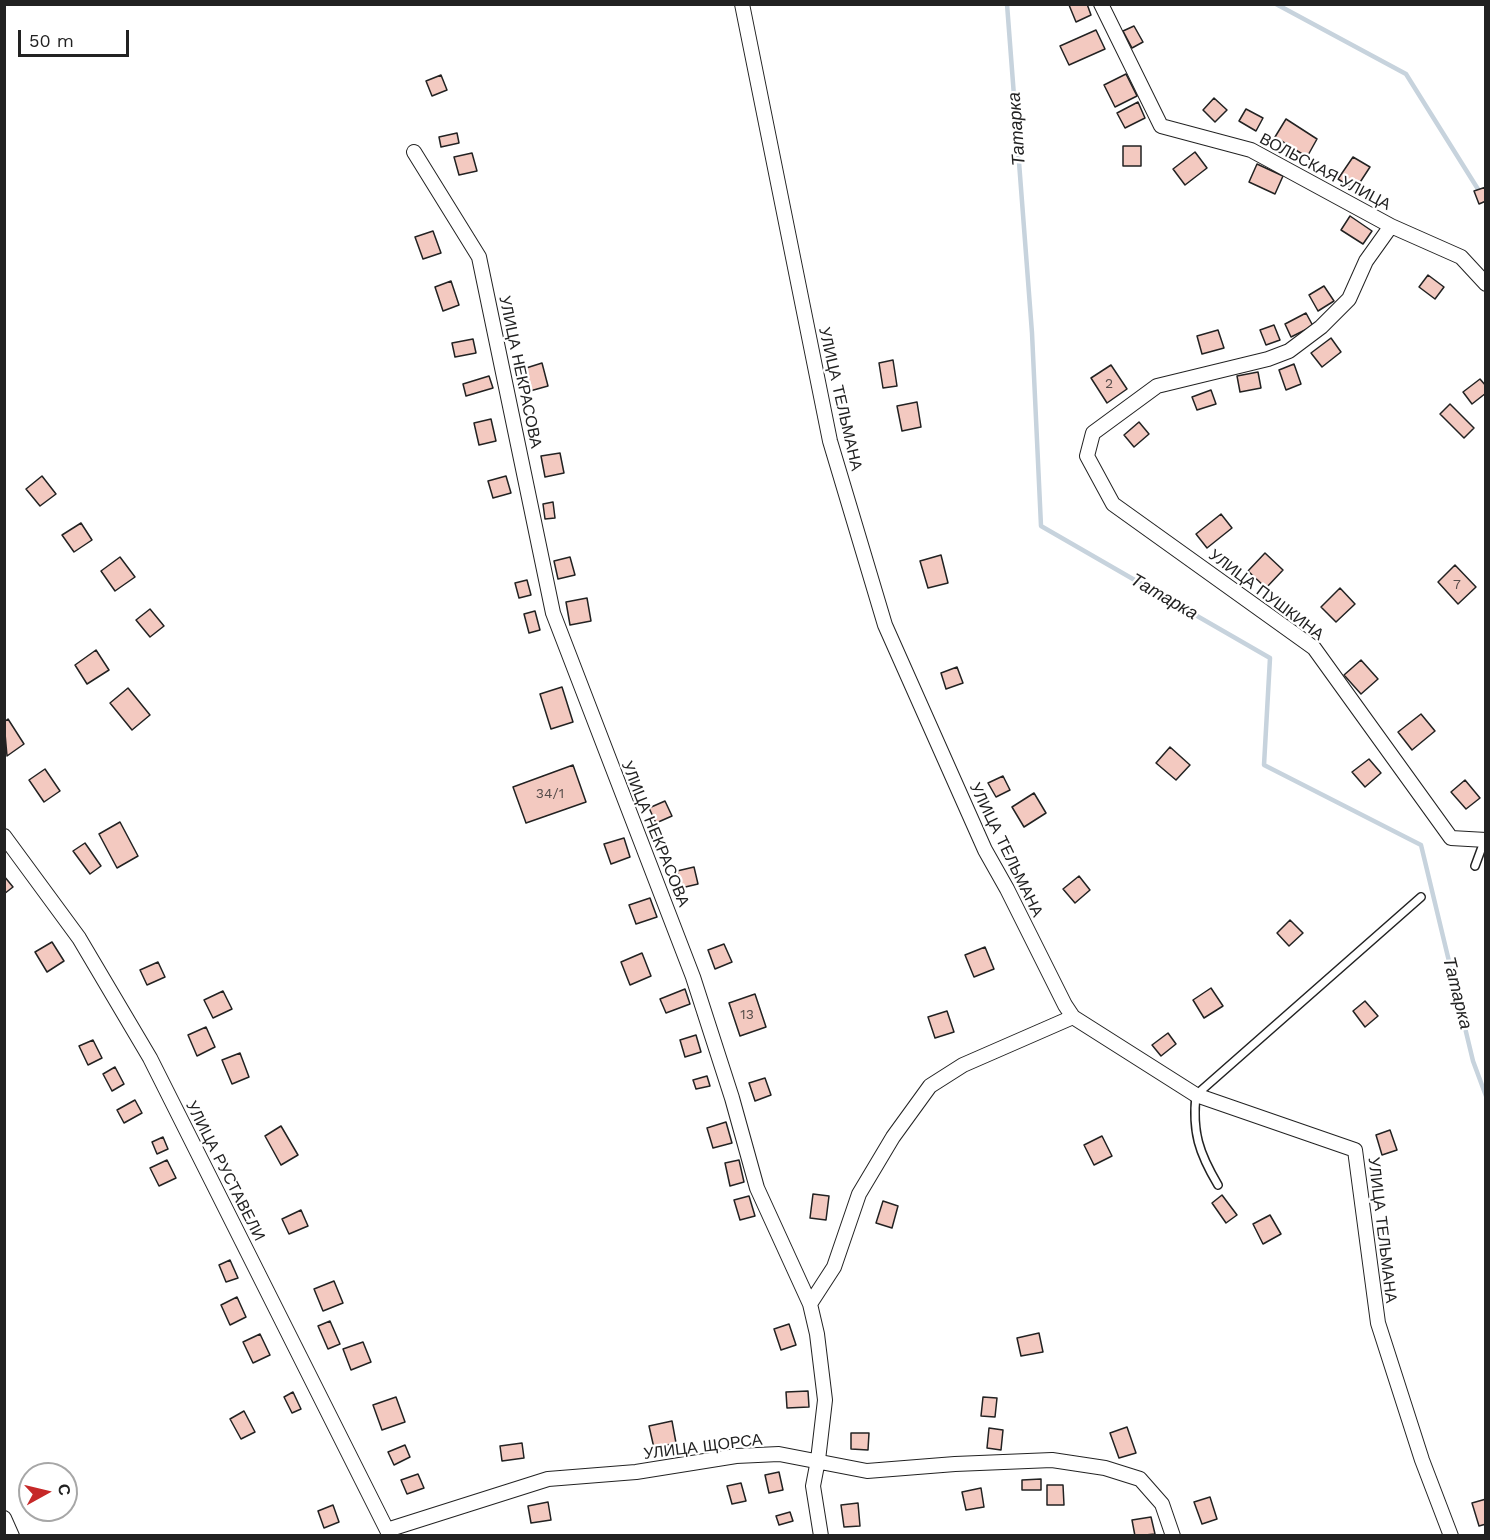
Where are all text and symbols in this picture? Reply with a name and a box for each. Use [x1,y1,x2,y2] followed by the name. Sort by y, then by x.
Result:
[21,18,132,56] scale bar
[29,30,74,51] text: 50 m
[1004,91,1030,167] water label: Татарка
[1256,129,1394,215] street label: ВОЛЬСКАЯ УЛИЦА
[494,294,546,450] street label: УЛИЦА НЕКРАСОВА
[814,325,866,473] street label: УЛИЦА ТЕЛЬМАНА
[1105,376,1113,392] house number: 2
[1205,546,1327,644] street label: УЛИЦА ПУШКИНА
[1127,569,1201,625] water label: Татарка
[1453,577,1461,593] house number: 7
[617,758,693,910] street label: УЛИЦА НЕКРАСОВА
[965,780,1047,920] street label: УЛИЦА ТЕЛЬМАНА
[536,786,564,802] house number: 34/1
[1438,955,1476,1031] water label: Татарка
[740,1007,754,1023] house number: 13
[181,1098,269,1244] street label: УЛИЦА РУСТАВЕЛИ
[1364,1156,1400,1304] street label: УЛИЦА ТЕЛЬМАНА
[643,1430,763,1464] street label: УЛИЦА ЩОРСА
[18,1462,78,1522] north arrow
[54,1483,75,1497] text: С

